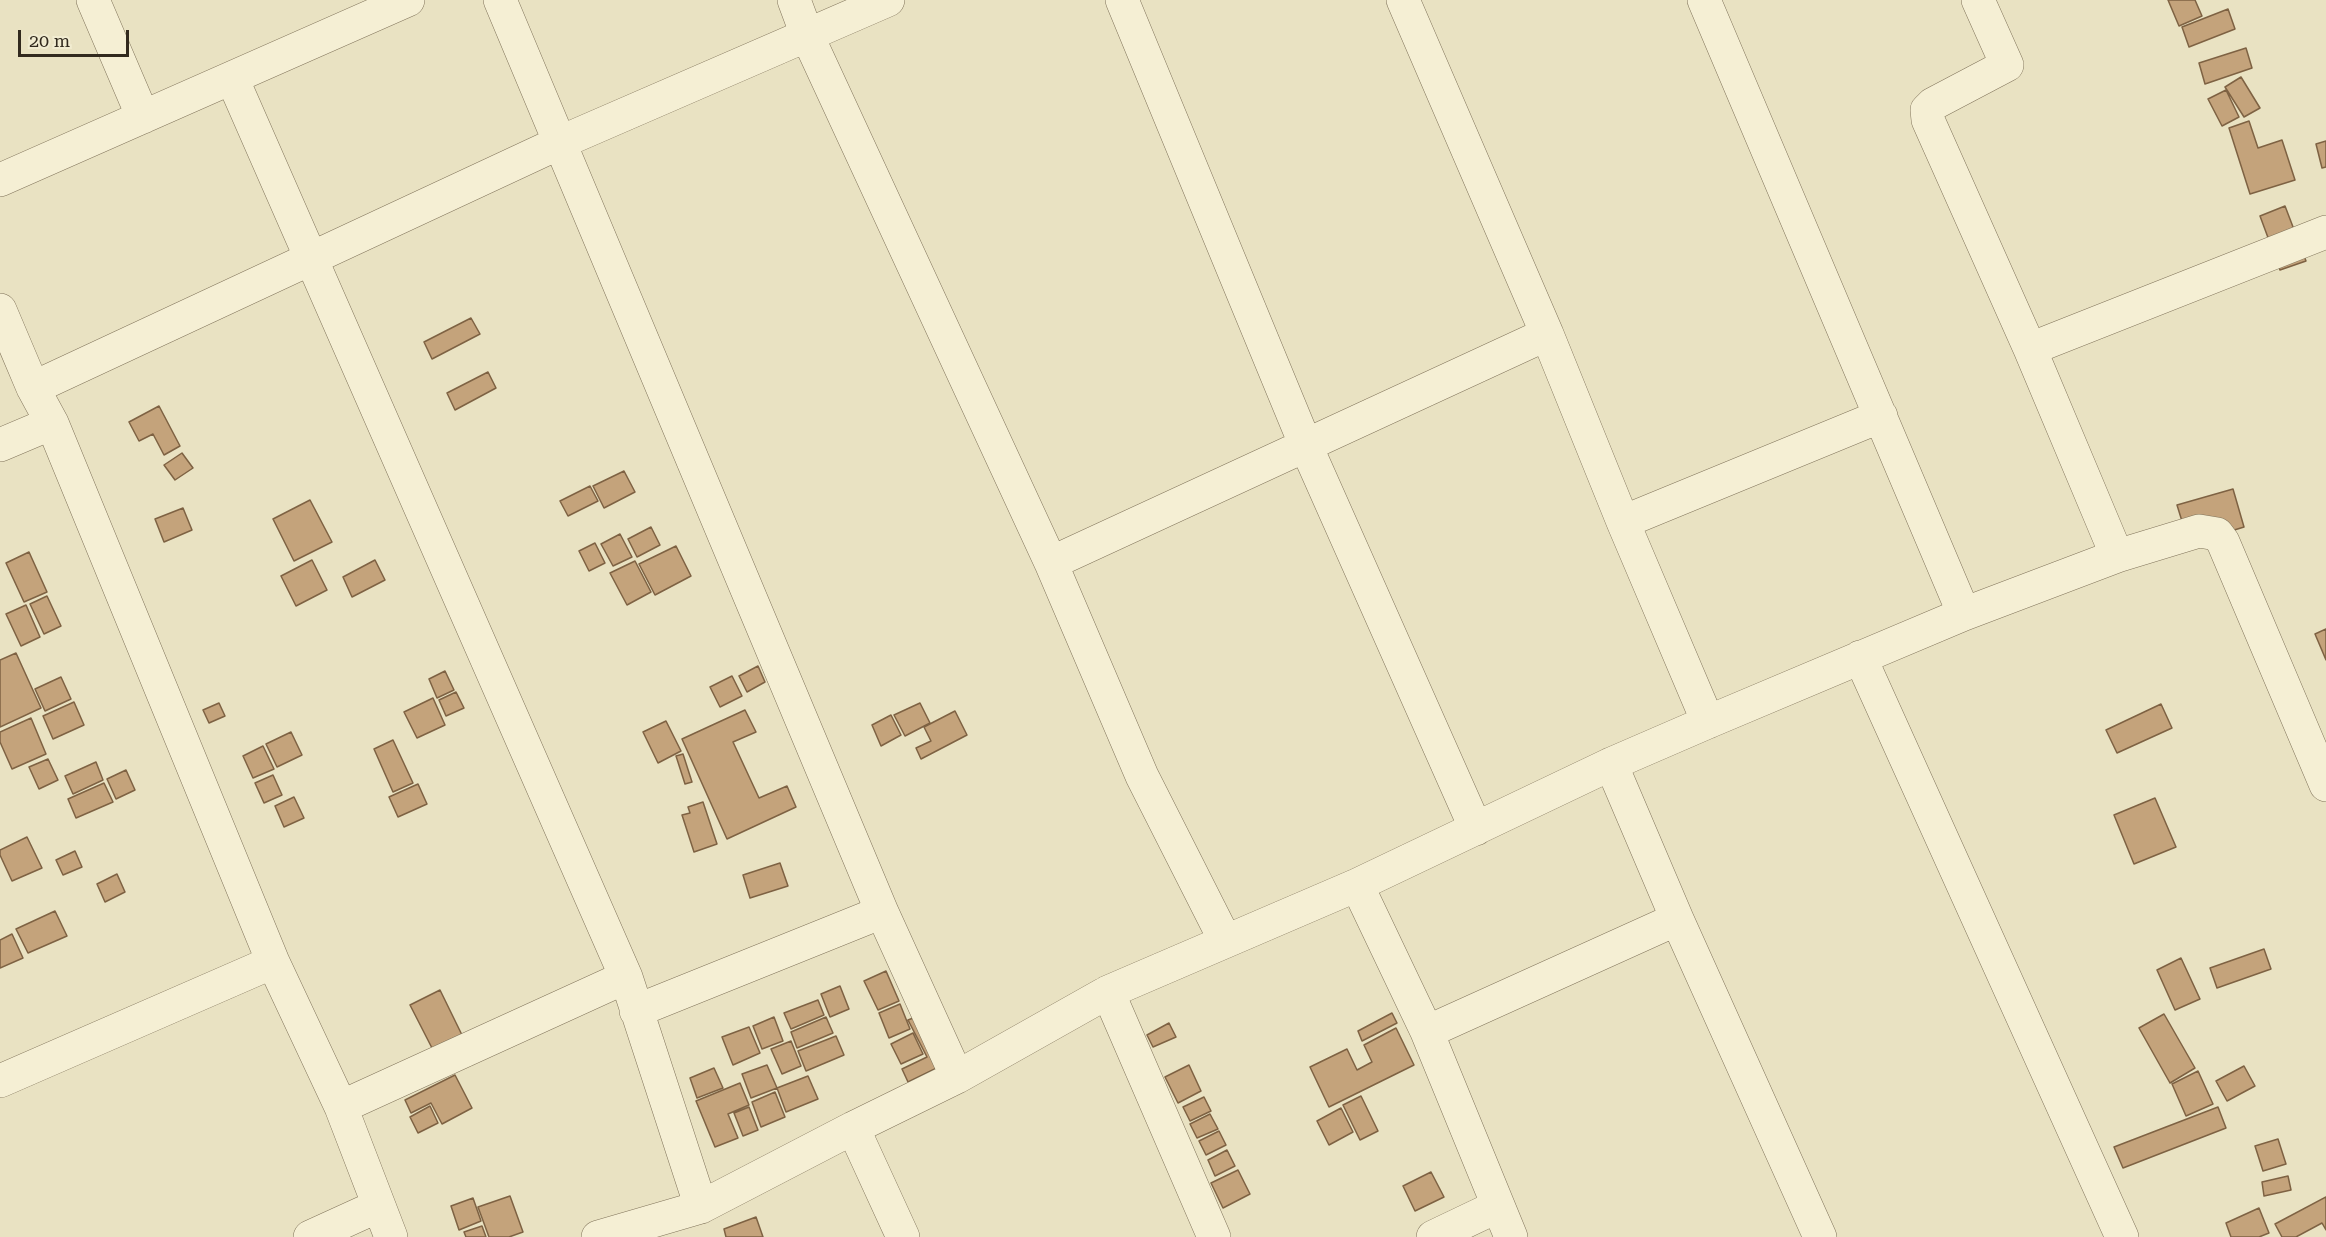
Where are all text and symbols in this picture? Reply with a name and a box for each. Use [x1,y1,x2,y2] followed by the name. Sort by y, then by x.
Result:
[21,18,132,56] scale bar
[29,30,70,51] text: 20 m

